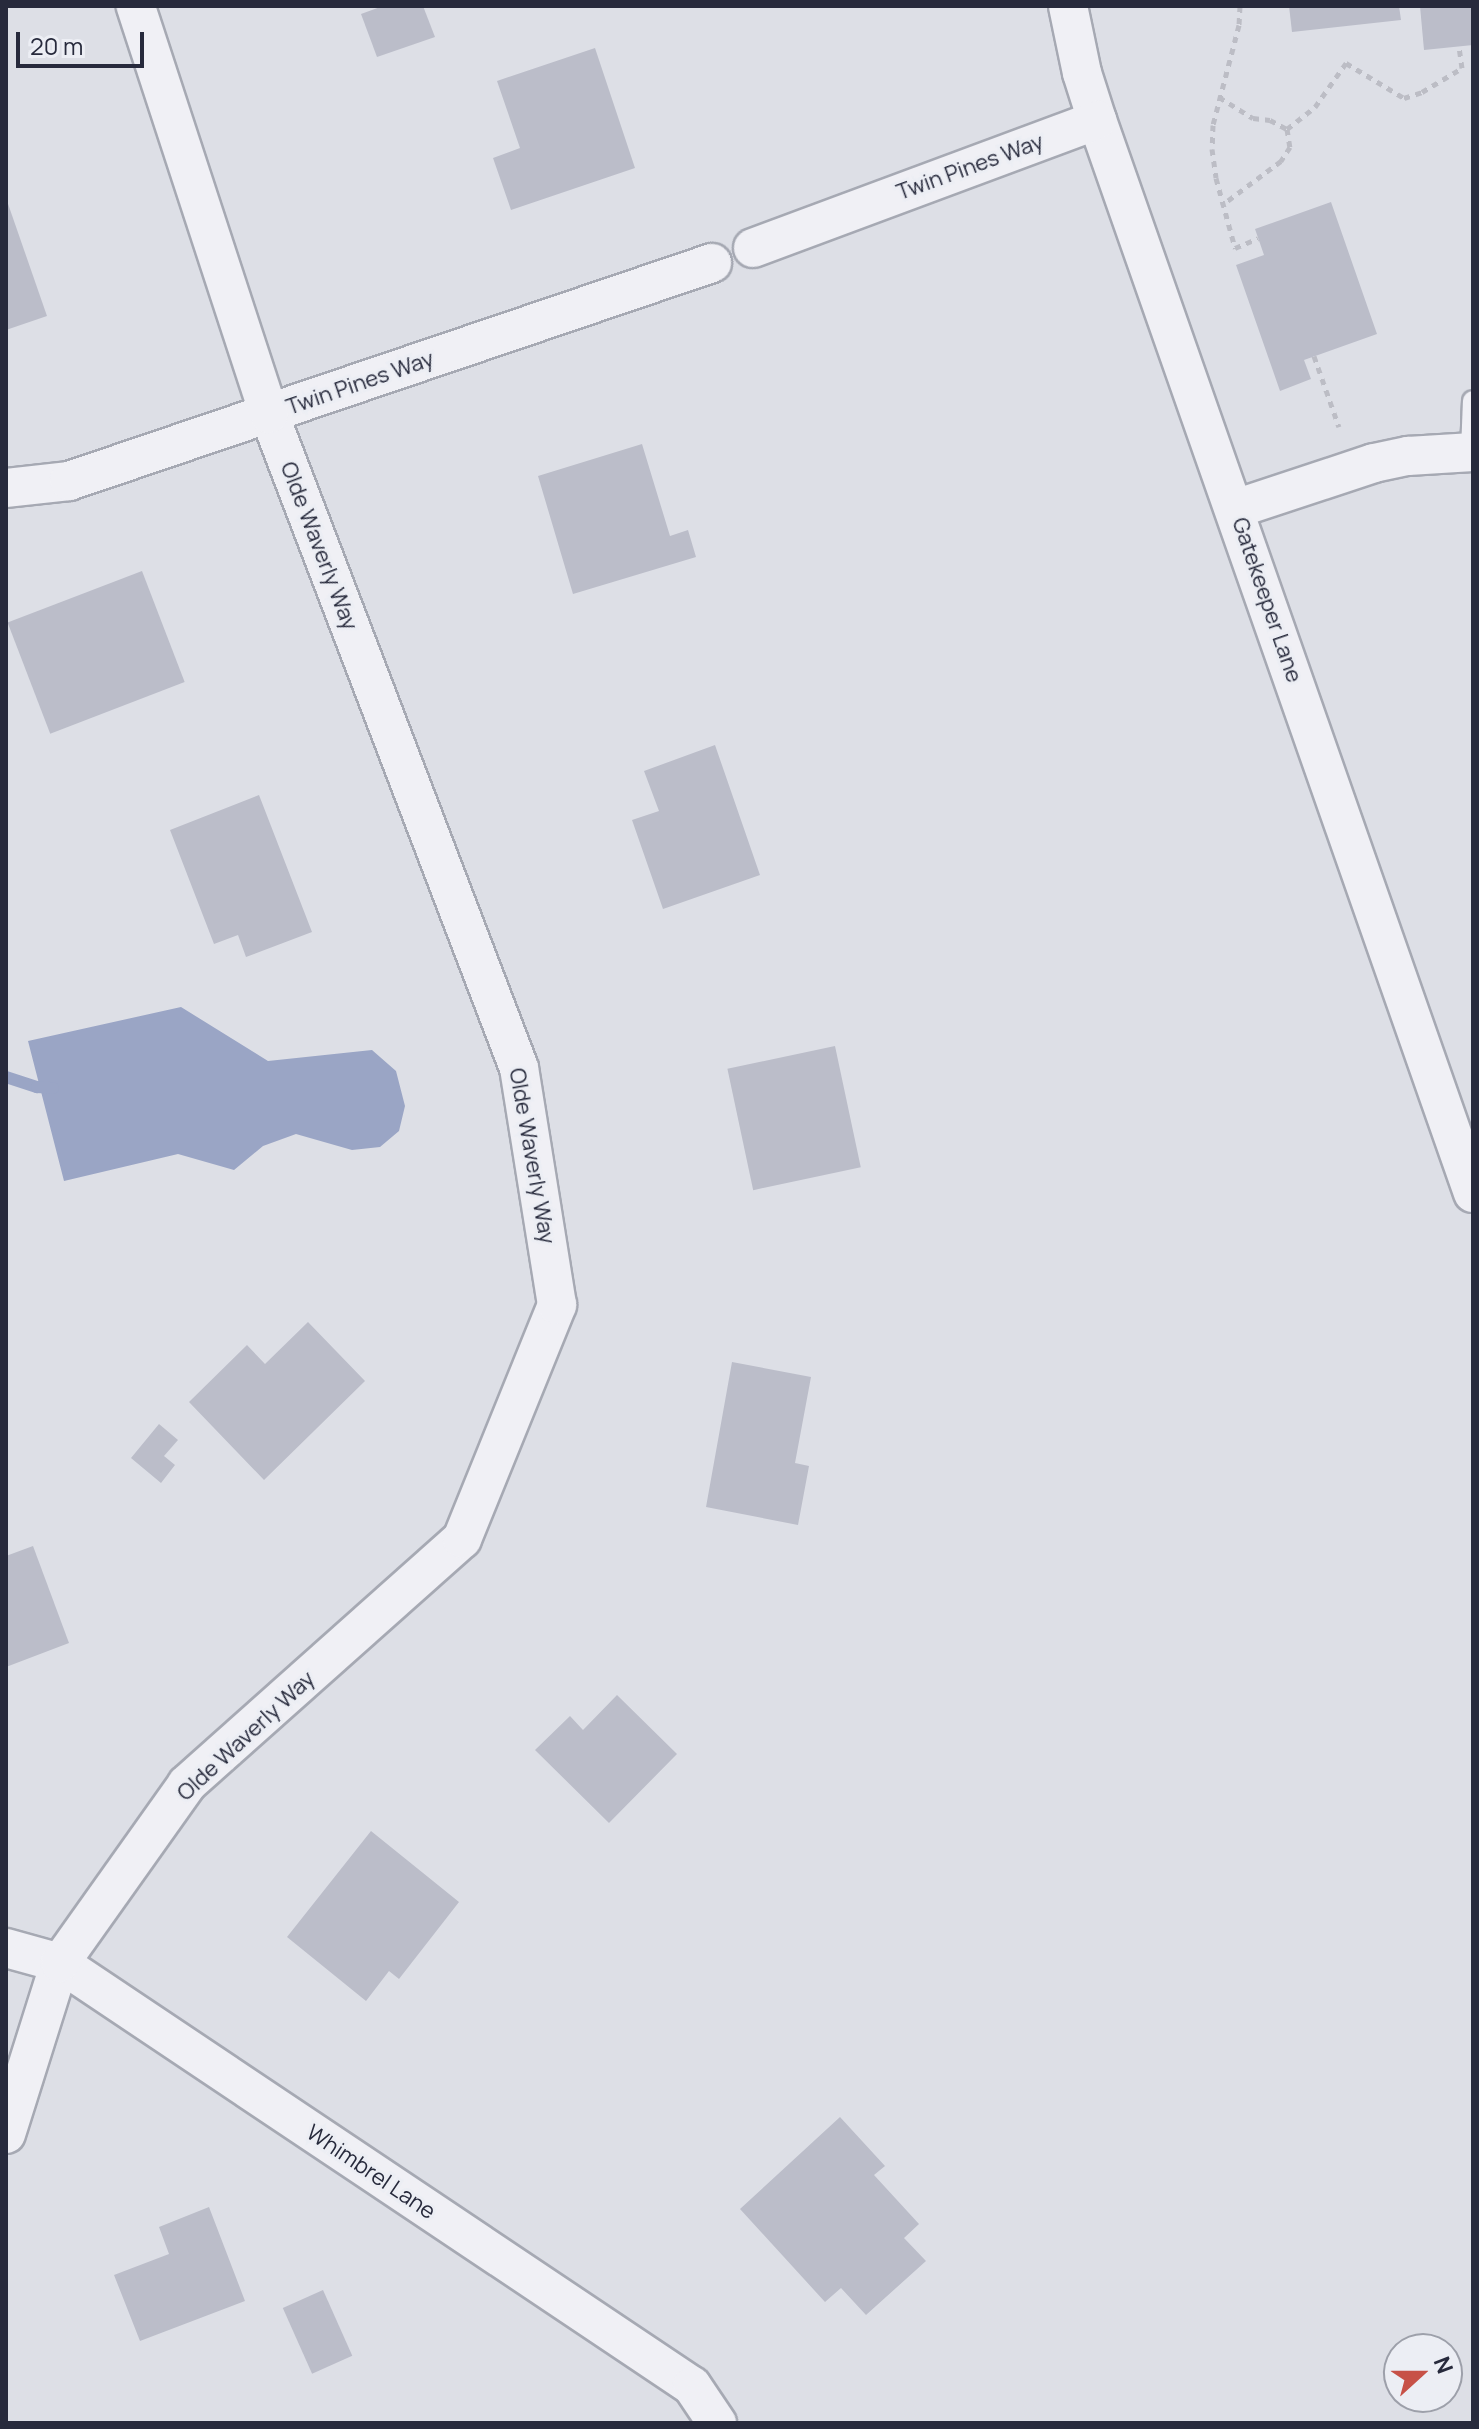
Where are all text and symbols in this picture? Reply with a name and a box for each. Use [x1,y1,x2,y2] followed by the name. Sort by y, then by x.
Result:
[20,16,148,66] scale bar
[30,29,83,62] text: 20 m
[893,128,1047,206] street label: Twin Pines Way
[283,345,437,421] street label: Twin Pines Way
[275,458,363,634] street label: Olde Waverly Way
[1226,514,1308,686] street label: Gatekeeper Lane
[504,1066,560,1246] street label: Olde Waverly Way
[172,1666,320,1806] street label: Olde Waverly Way
[301,2119,441,2225] street label: Whimbrel Lane
[1383,2333,1463,2413] north arrow
[1427,2352,1460,2378] text: N

